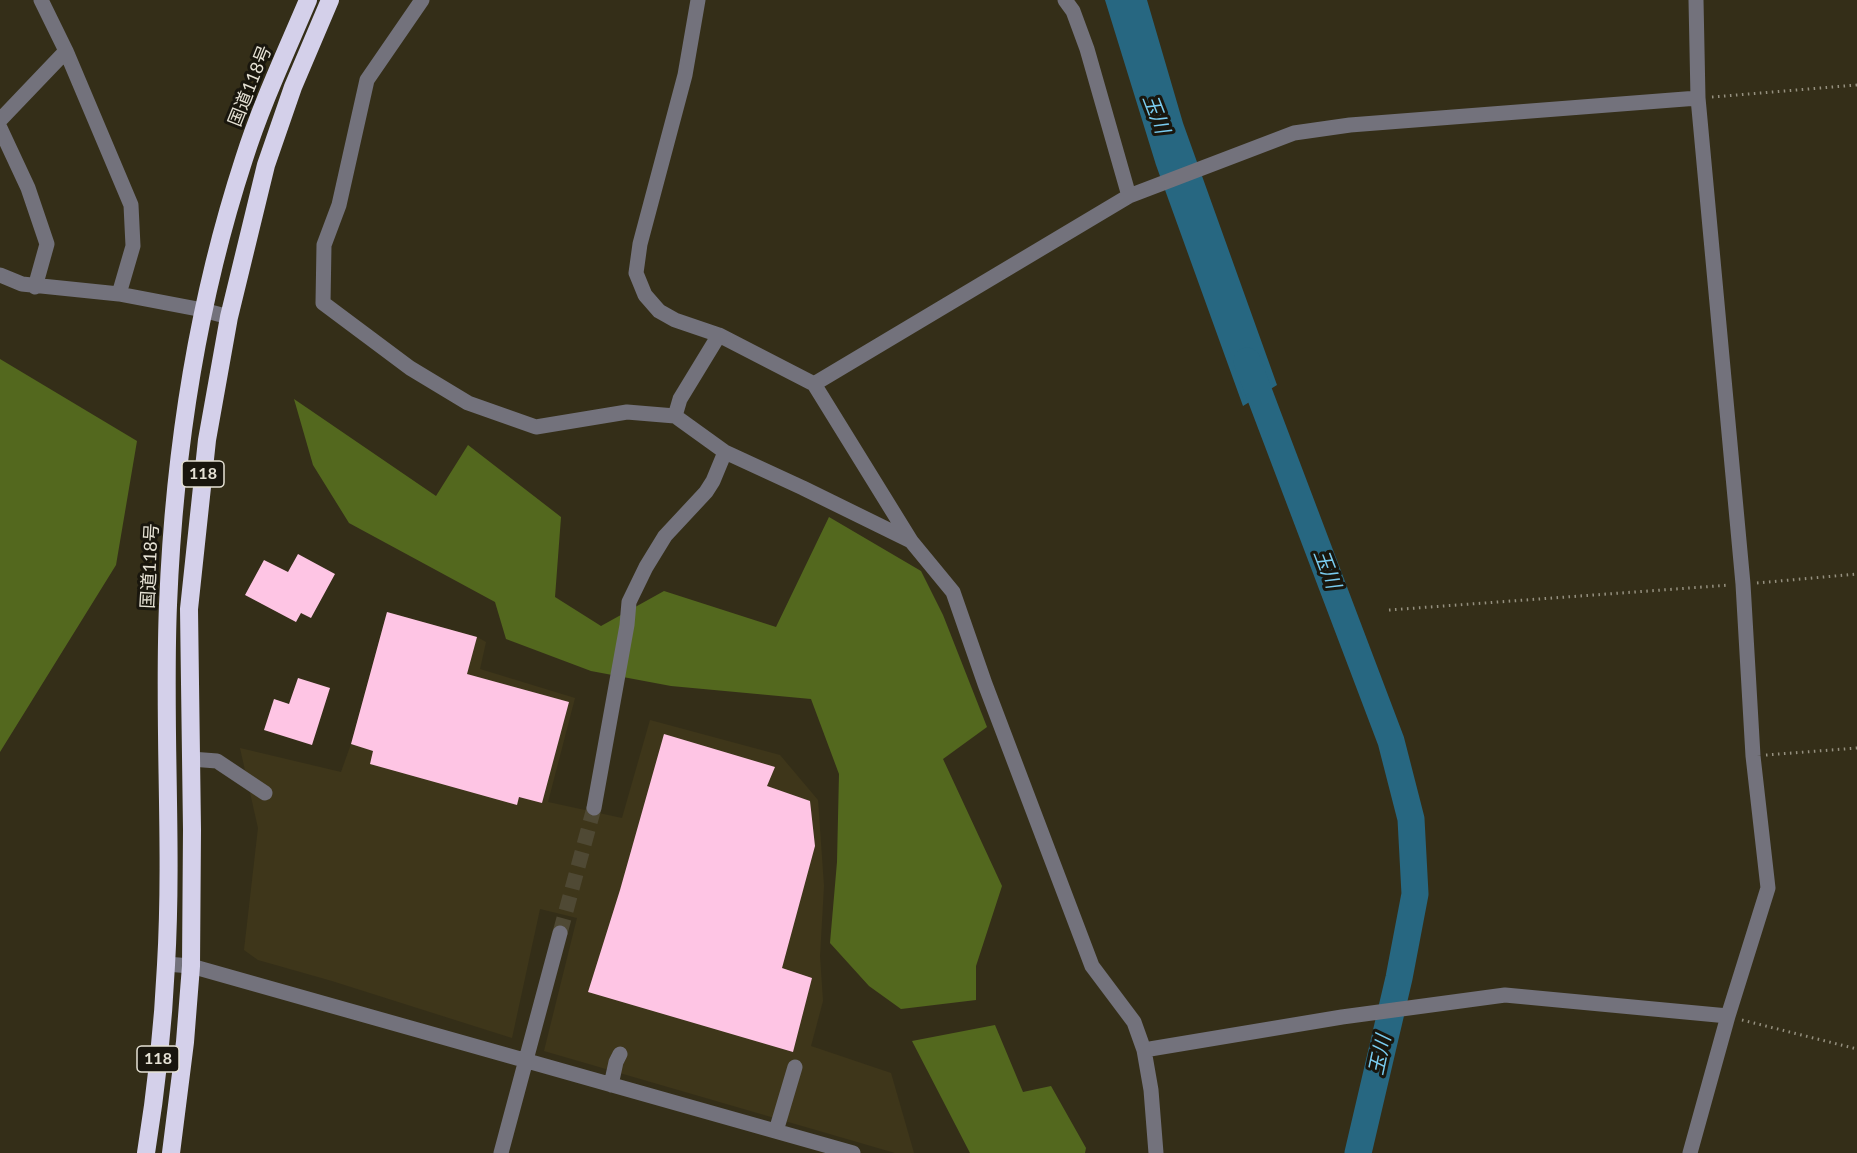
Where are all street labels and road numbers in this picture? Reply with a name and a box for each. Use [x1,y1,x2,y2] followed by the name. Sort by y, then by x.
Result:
[224,42,276,130] street label: 国道118号
[182,461,224,487] road number: 118
[137,523,163,609] street label: 国道118号
[137,1046,179,1072] road number: 118

